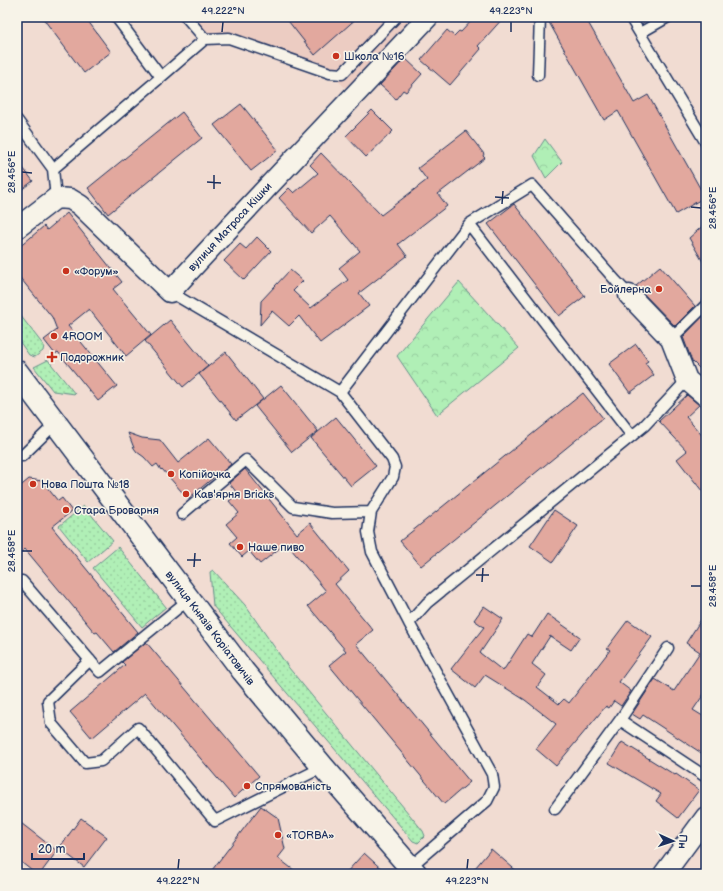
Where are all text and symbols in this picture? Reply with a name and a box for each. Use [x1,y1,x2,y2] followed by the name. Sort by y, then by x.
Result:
[201,5,245,17] text: 49.222°N
[489,5,533,17] text: 49.223°N
[344,50,405,63] place label: Школа №16
[331,51,341,61] marker: Школа №16
[6,150,18,193] text: 28.456°E
[185,180,275,274] street label: вулиця Матроса Кішки
[707,186,719,229] text: 28.456°E
[74,265,119,278] place label: «Форум»
[61,266,71,276] marker: «Форум»
[600,283,651,296] place label: Бойлерна
[654,284,664,294] marker: Бойлерна
[62,330,103,343] place label: 4ROOM
[49,331,59,341] marker: 4ROOM
[60,351,124,364] place label: Подорожник
[47,352,57,362] marker: Подорожник
[179,468,231,481] place label: Копійочка
[166,469,176,479] marker: Копійочка
[41,478,129,491] place label: Нова Пошта №18
[28,479,38,489] marker: Нова Пошта №18
[194,488,275,501] place label: Кав'ярня Bricks
[181,489,191,499] marker: Кав'ярня Bricks
[74,504,159,517] place label: Стара Броварня
[61,505,71,515] marker: Стара Броварня
[6,529,18,572] text: 28.458°E
[248,541,305,554] place label: Наше пиво
[235,542,245,552] marker: Наше пиво
[707,564,719,607] text: 28.458°E
[163,568,257,688] street label: вулиця Князів Коріатовичів
[255,780,332,793] place label: Спрямованість
[242,781,252,791] marker: Спрямованість
[653,821,693,861] north arrow
[286,829,334,842] place label: «TORBA»
[273,830,283,840] marker: «TORBA»
[676,834,689,849] text: Пн
[32,835,84,861] scale bar
[38,842,65,857] text: 20 m
[156,875,200,887] text: 49.222°N
[445,875,489,887] text: 49.223°N

